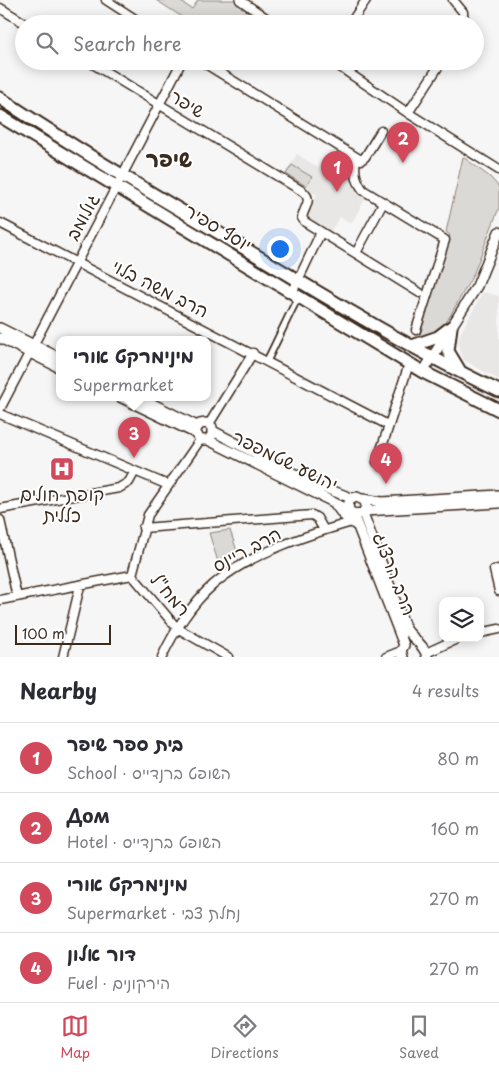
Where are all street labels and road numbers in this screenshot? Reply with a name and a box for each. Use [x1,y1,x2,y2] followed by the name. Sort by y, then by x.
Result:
[165,82,210,124] street label: שיפר
[58,188,105,245] street label: גולומב
[180,196,257,257] street label: יוסף ספיר
[108,252,214,324] street label: הרב משה בלוי
[228,422,343,497] street label: יהושע שטמפפר
[207,519,286,578] street label: הרב ריינס
[367,528,424,619] street label: הרב הרצוג
[145,567,197,621] street label: רמח"ל

